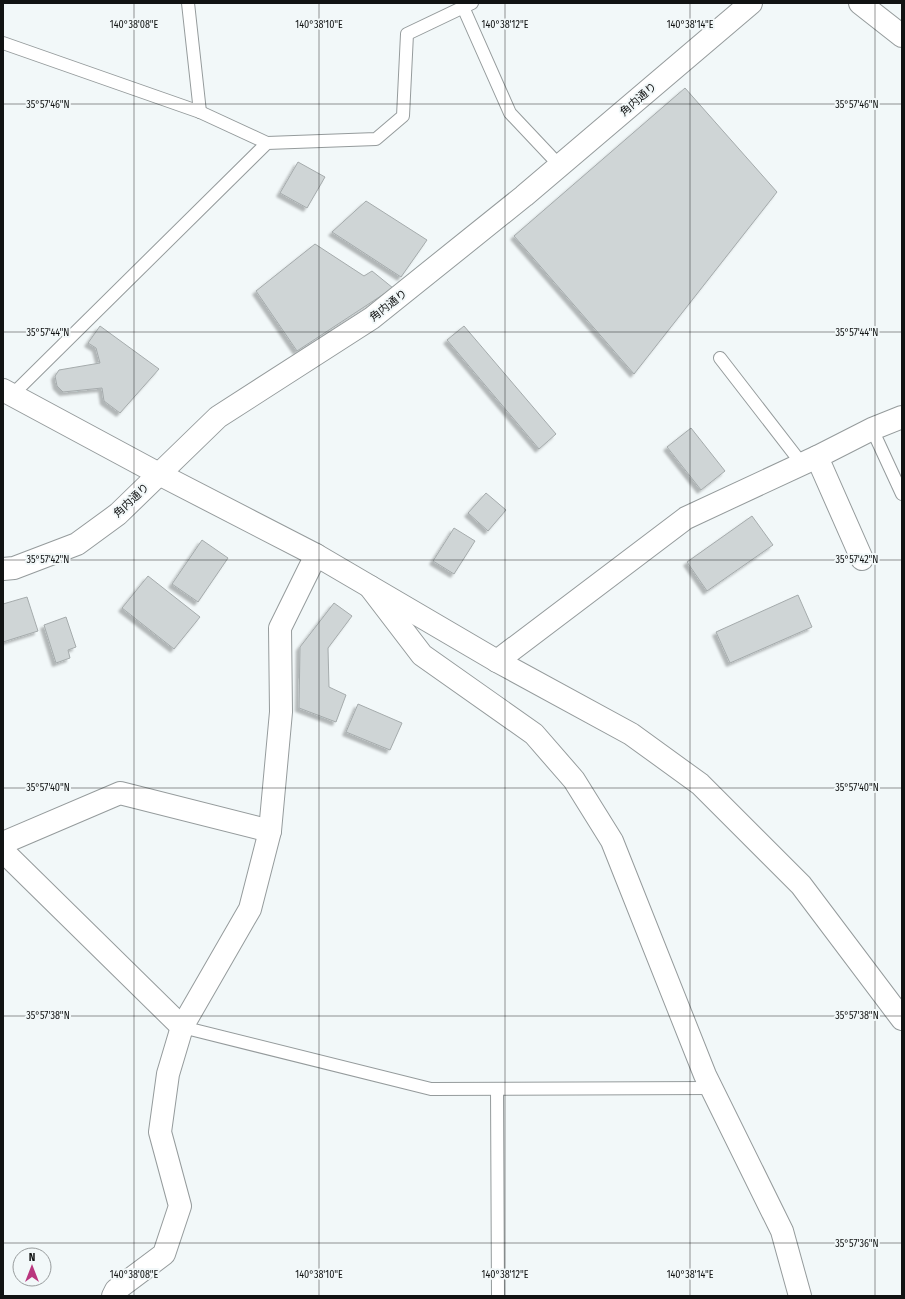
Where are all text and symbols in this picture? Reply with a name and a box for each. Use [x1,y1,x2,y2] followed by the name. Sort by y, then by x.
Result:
[110,19,159,31] text: 140°38'08"E
[295,19,343,31] text: 140°38'10"E
[482,19,529,31] text: 140°38'12"E
[667,19,714,31] text: 140°38'14"E
[617,80,659,119] street label: 角内通り
[26,99,70,111] text: 35°57'46"N
[835,99,879,111] text: 35°57'46"N
[367,287,410,324] street label: 角内通り
[27,327,69,339] text: 35°57'44"N
[836,327,878,339] text: 35°57'44"N
[111,481,152,520] street label: 角内通り
[27,554,69,566] text: 35°57'42"N
[836,554,878,566] text: 35°57'42"N
[26,782,70,794] text: 35°57'40"N
[835,782,879,794] text: 35°57'40"N
[26,1010,70,1022] text: 35°57'38"N
[835,1010,879,1022] text: 35°57'38"N
[835,1238,879,1250] text: 35°57'36"N
[12,1247,52,1287] north arrow
[29,1251,35,1264] text: N
[110,1269,159,1281] text: 140°38'08"E
[295,1269,343,1281] text: 140°38'10"E
[482,1269,529,1281] text: 140°38'12"E
[667,1269,714,1281] text: 140°38'14"E

